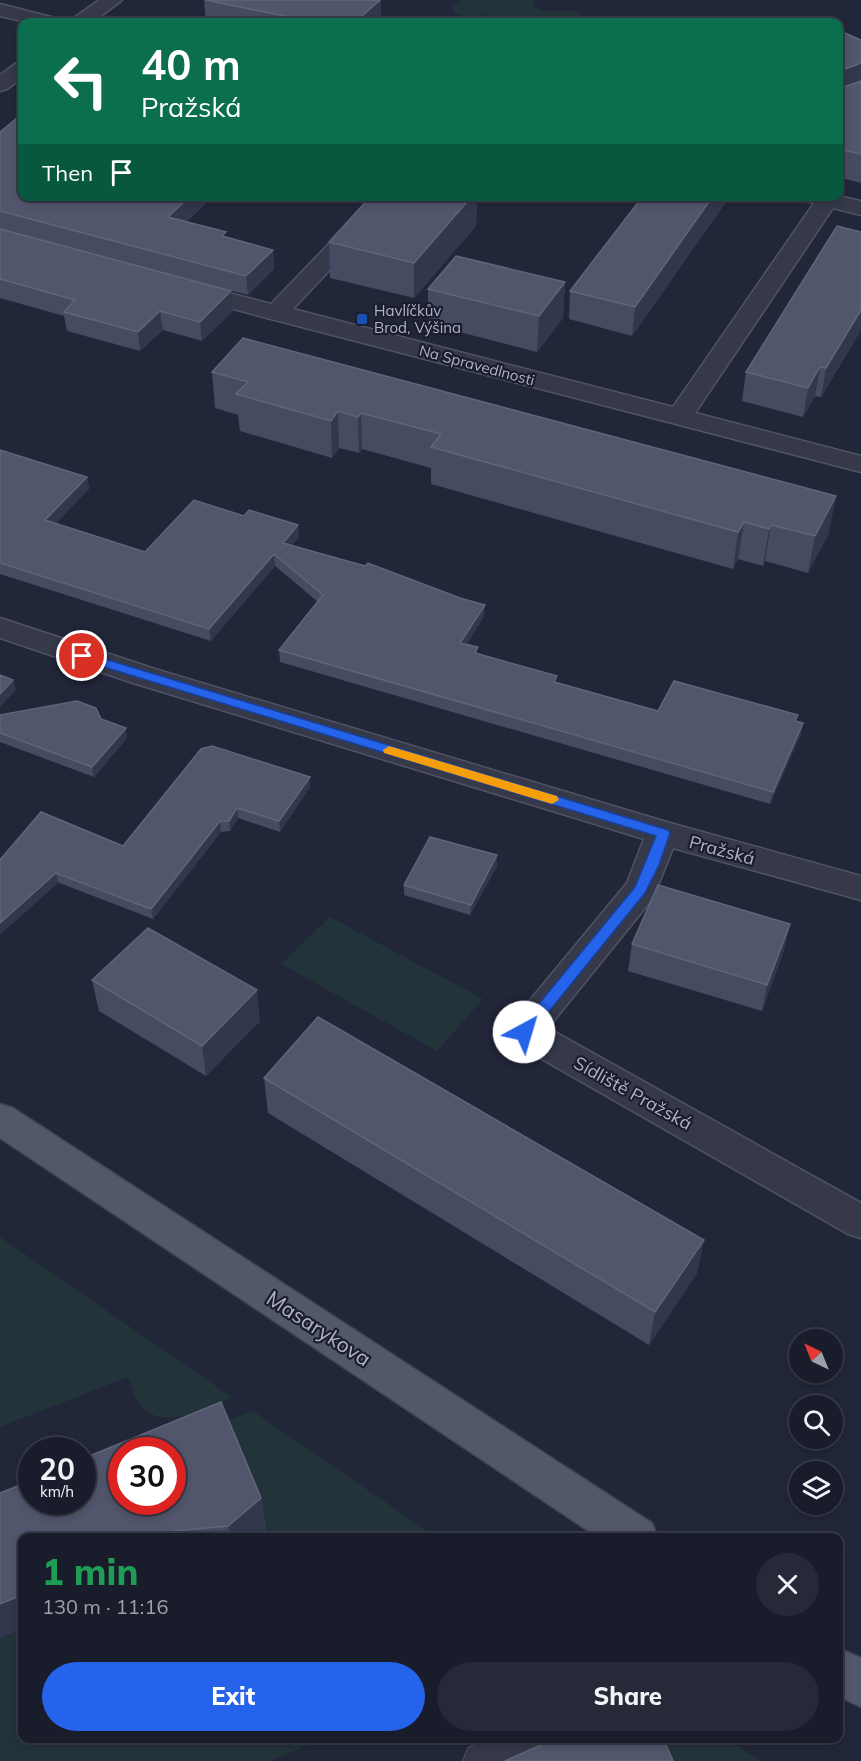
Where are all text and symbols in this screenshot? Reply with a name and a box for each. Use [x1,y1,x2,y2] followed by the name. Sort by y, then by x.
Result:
[141,38,241,91] text: 40 m
[42,42,120,120] icon: left
[141,90,242,124] text: Pražská
[105,156,138,189] icon: arrive
[42,159,93,187] text: Then
[374,301,461,337] place label: Havlíčkův Brod, Výšina
[355,312,369,326] marker: Havlíčkův Brod, Výšina
[417,340,537,390] street label: Na Spravedlnosti
[56,630,107,681] pin
[65,639,98,672] icon: arrive
[687,830,757,870] street label: Pražská
[492,1000,556,1064] position arrow
[570,1051,696,1135] street label: Sídliště Pražská
[262,1285,376,1371] street label: Masarykova
[789,1329,843,1383] north arrow
[789,1329,843,1515] map controls
[789,1395,843,1449] button: search
[108,1437,186,1515] speed limit sign: 30
[39,1450,75,1488] text: 20
[789,1461,843,1515] button: layers
[40,1482,74,1501] text: km/h
[42,1549,138,1594] text: 1 min
[756,1553,819,1616] button: close
[42,1594,168,1619] text: 130 m · 11:16
[42,1662,425,1731] button: Exit
[437,1662,819,1731] button: Share

